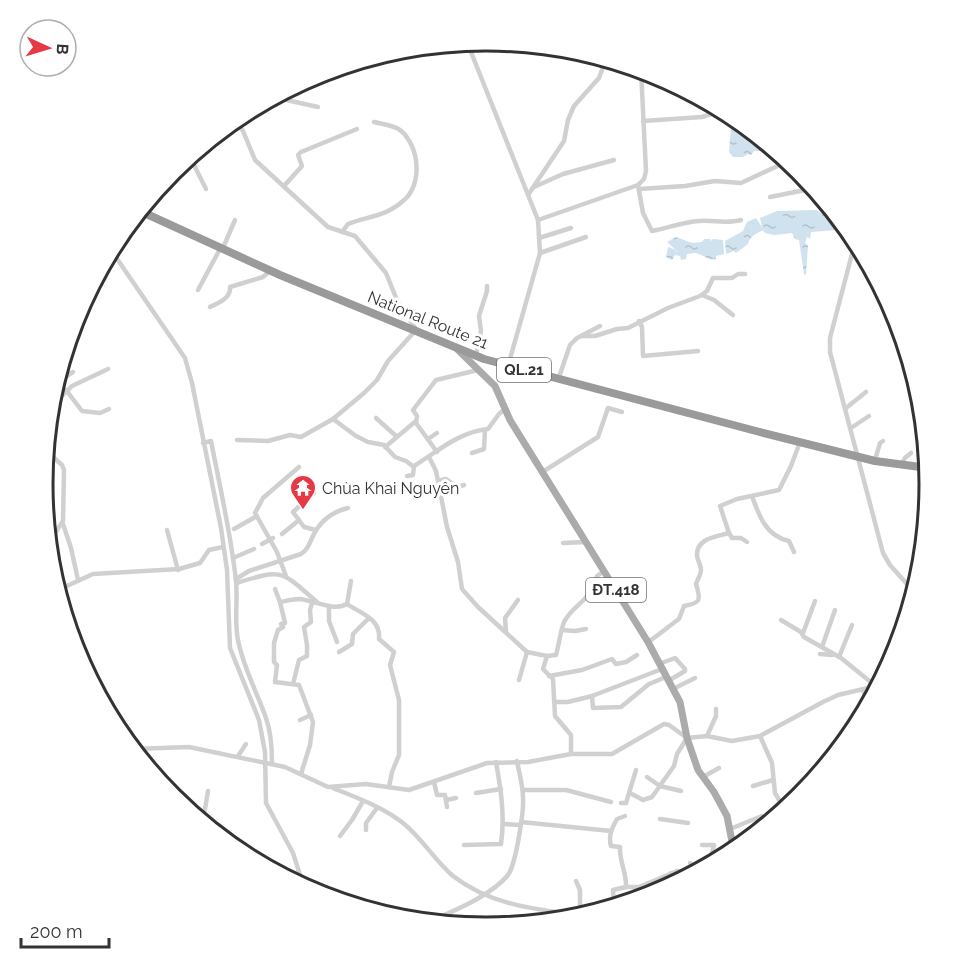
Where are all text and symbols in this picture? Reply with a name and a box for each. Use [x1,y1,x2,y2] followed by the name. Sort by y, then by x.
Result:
[18,18,78,78] north arrow
[53,43,72,55] text: B
[365,287,491,353] street label: National Route 21
[497,358,551,382] road number: QL.21
[288,473,318,511] temple icon: Chùa Khai Nguyên
[322,479,459,498] place label: Chùa Khai Nguyên
[586,578,646,602] road number: ĐT.418
[21,911,110,949] scale bar
[30,921,83,942] text: 200 m

